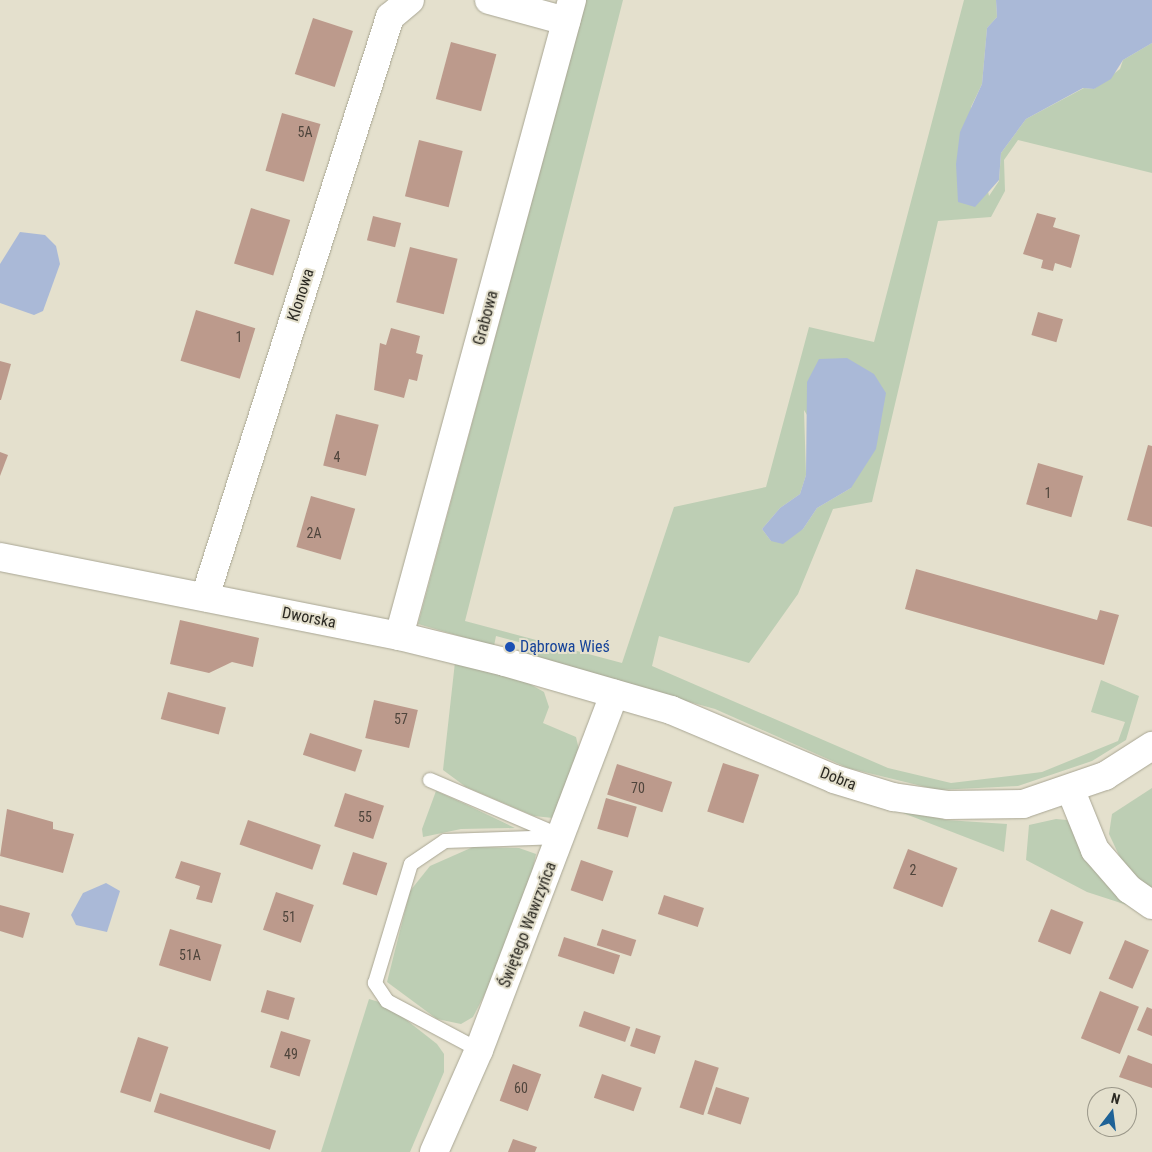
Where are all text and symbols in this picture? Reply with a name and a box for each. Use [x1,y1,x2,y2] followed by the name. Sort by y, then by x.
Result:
[298,124,312,140] house number: 5A
[283,266,319,324] street label: Klonowa
[470,289,502,347] street label: Grabowa
[236,329,242,345] house number: 1
[334,449,340,465] house number: 4
[1045,485,1051,501] house number: 1
[307,525,321,541] house number: 2A
[280,603,338,633] street label: Dworska
[520,637,610,657] place label: Dąbrowa Wieś
[504,641,516,653] marker: Dąbrowa Wieś
[394,711,408,727] house number: 57
[817,763,859,795] street label: Dobra
[631,780,645,796] house number: 70
[358,809,372,825] house number: 55
[495,859,561,991] street label: Świętego Wawrzyńca
[910,862,916,878] house number: 2
[282,909,296,925] house number: 51
[179,947,201,963] house number: 51A
[284,1046,298,1062] house number: 49
[514,1080,528,1096] house number: 60
[1087,1087,1137,1137] north arrow
[1109,1090,1122,1107] text: N

